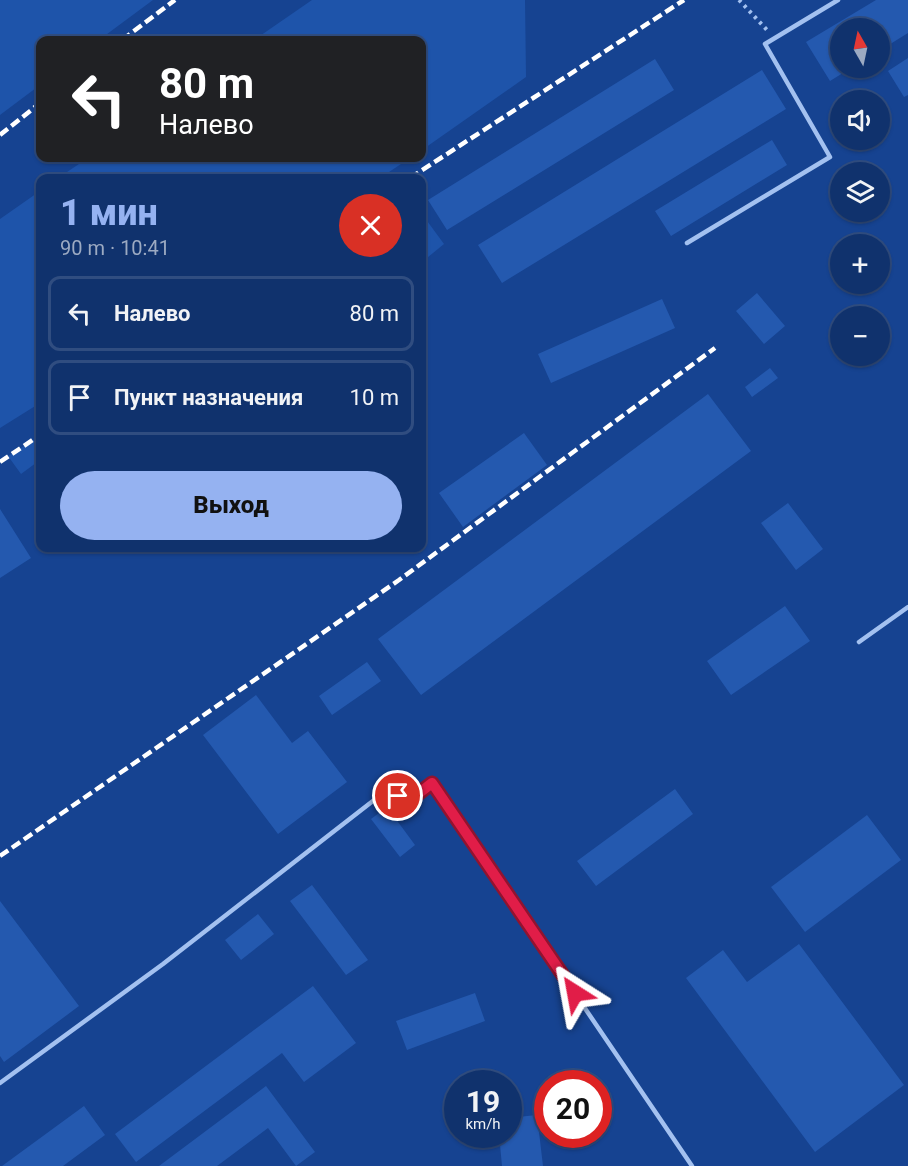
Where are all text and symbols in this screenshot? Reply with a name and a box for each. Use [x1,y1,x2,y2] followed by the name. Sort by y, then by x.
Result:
[830,18,890,78] north arrow
[830,18,890,366] map controls
[159,59,254,108] text: 80 m
[60,60,138,138] icon: left
[830,90,890,150] button: sound
[159,109,254,141] text: Налево
[830,162,890,222] button: layers
[60,192,158,234] text: 1 мин
[339,194,402,257] button: close
[830,234,890,294] button: +
[60,236,170,260] text: 90 m · 10:41
[63,297,96,330] icon: left
[114,301,191,326] text: Налево
[350,301,399,326] text: 80 m
[830,306,890,366] button: −
[63,381,96,414] icon: arrive
[114,385,303,410] text: Пункт назначения
[350,385,399,410] text: 10 m
[60,471,402,540] button: Выход
[372,770,423,821] pin
[381,779,414,812] icon: arrive
[543,961,607,1025] position arrow
[534,1070,612,1148] speed limit sign: 20
[466,1084,500,1119] text: 19
[465,1115,501,1133] text: km/h

